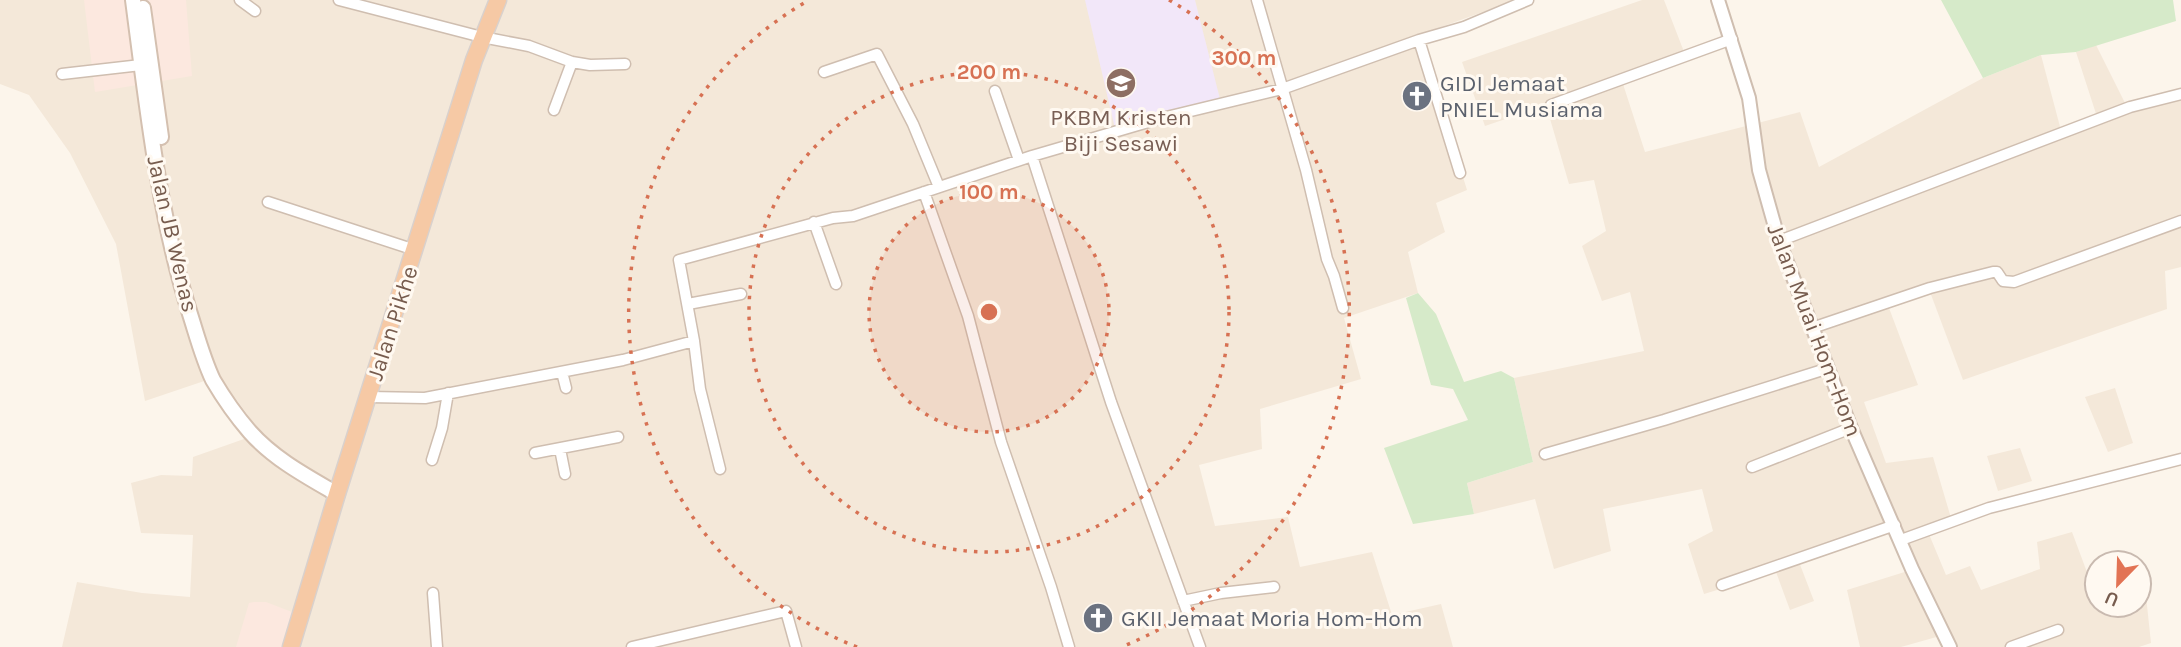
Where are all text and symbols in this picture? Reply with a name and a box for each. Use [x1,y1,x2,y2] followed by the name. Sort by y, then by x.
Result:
[1212,46,1276,70] text: 300 m
[957,60,1021,84] text: 200 m
[1104,66,1138,100] school or university icon: PKBM Kristen Biji Sesawi
[1440,70,1603,123] place label: GIDI Jemaat PNIEL Musiama
[1400,79,1434,113] church icon: GIDI Jemaat PNIEL Musiama
[1050,104,1192,157] place label: PKBM Kristen Biji Sesawi
[141,153,204,315] street label: Jalan JB Wenas
[959,180,1019,204] text: 100 m
[1761,220,1868,440] street label: Jalan Muai Hom-Hom
[361,263,424,384] street label: Jalan Pikhe
[977,300,1001,324] centre of rings
[2083,549,2153,619] north arrow
[2101,586,2122,611] text: U
[1081,601,1115,635] church icon: GKII Jemaat Moria Hom-Hom
[1121,605,1422,632] place label: GKII Jemaat Moria Hom-Hom

